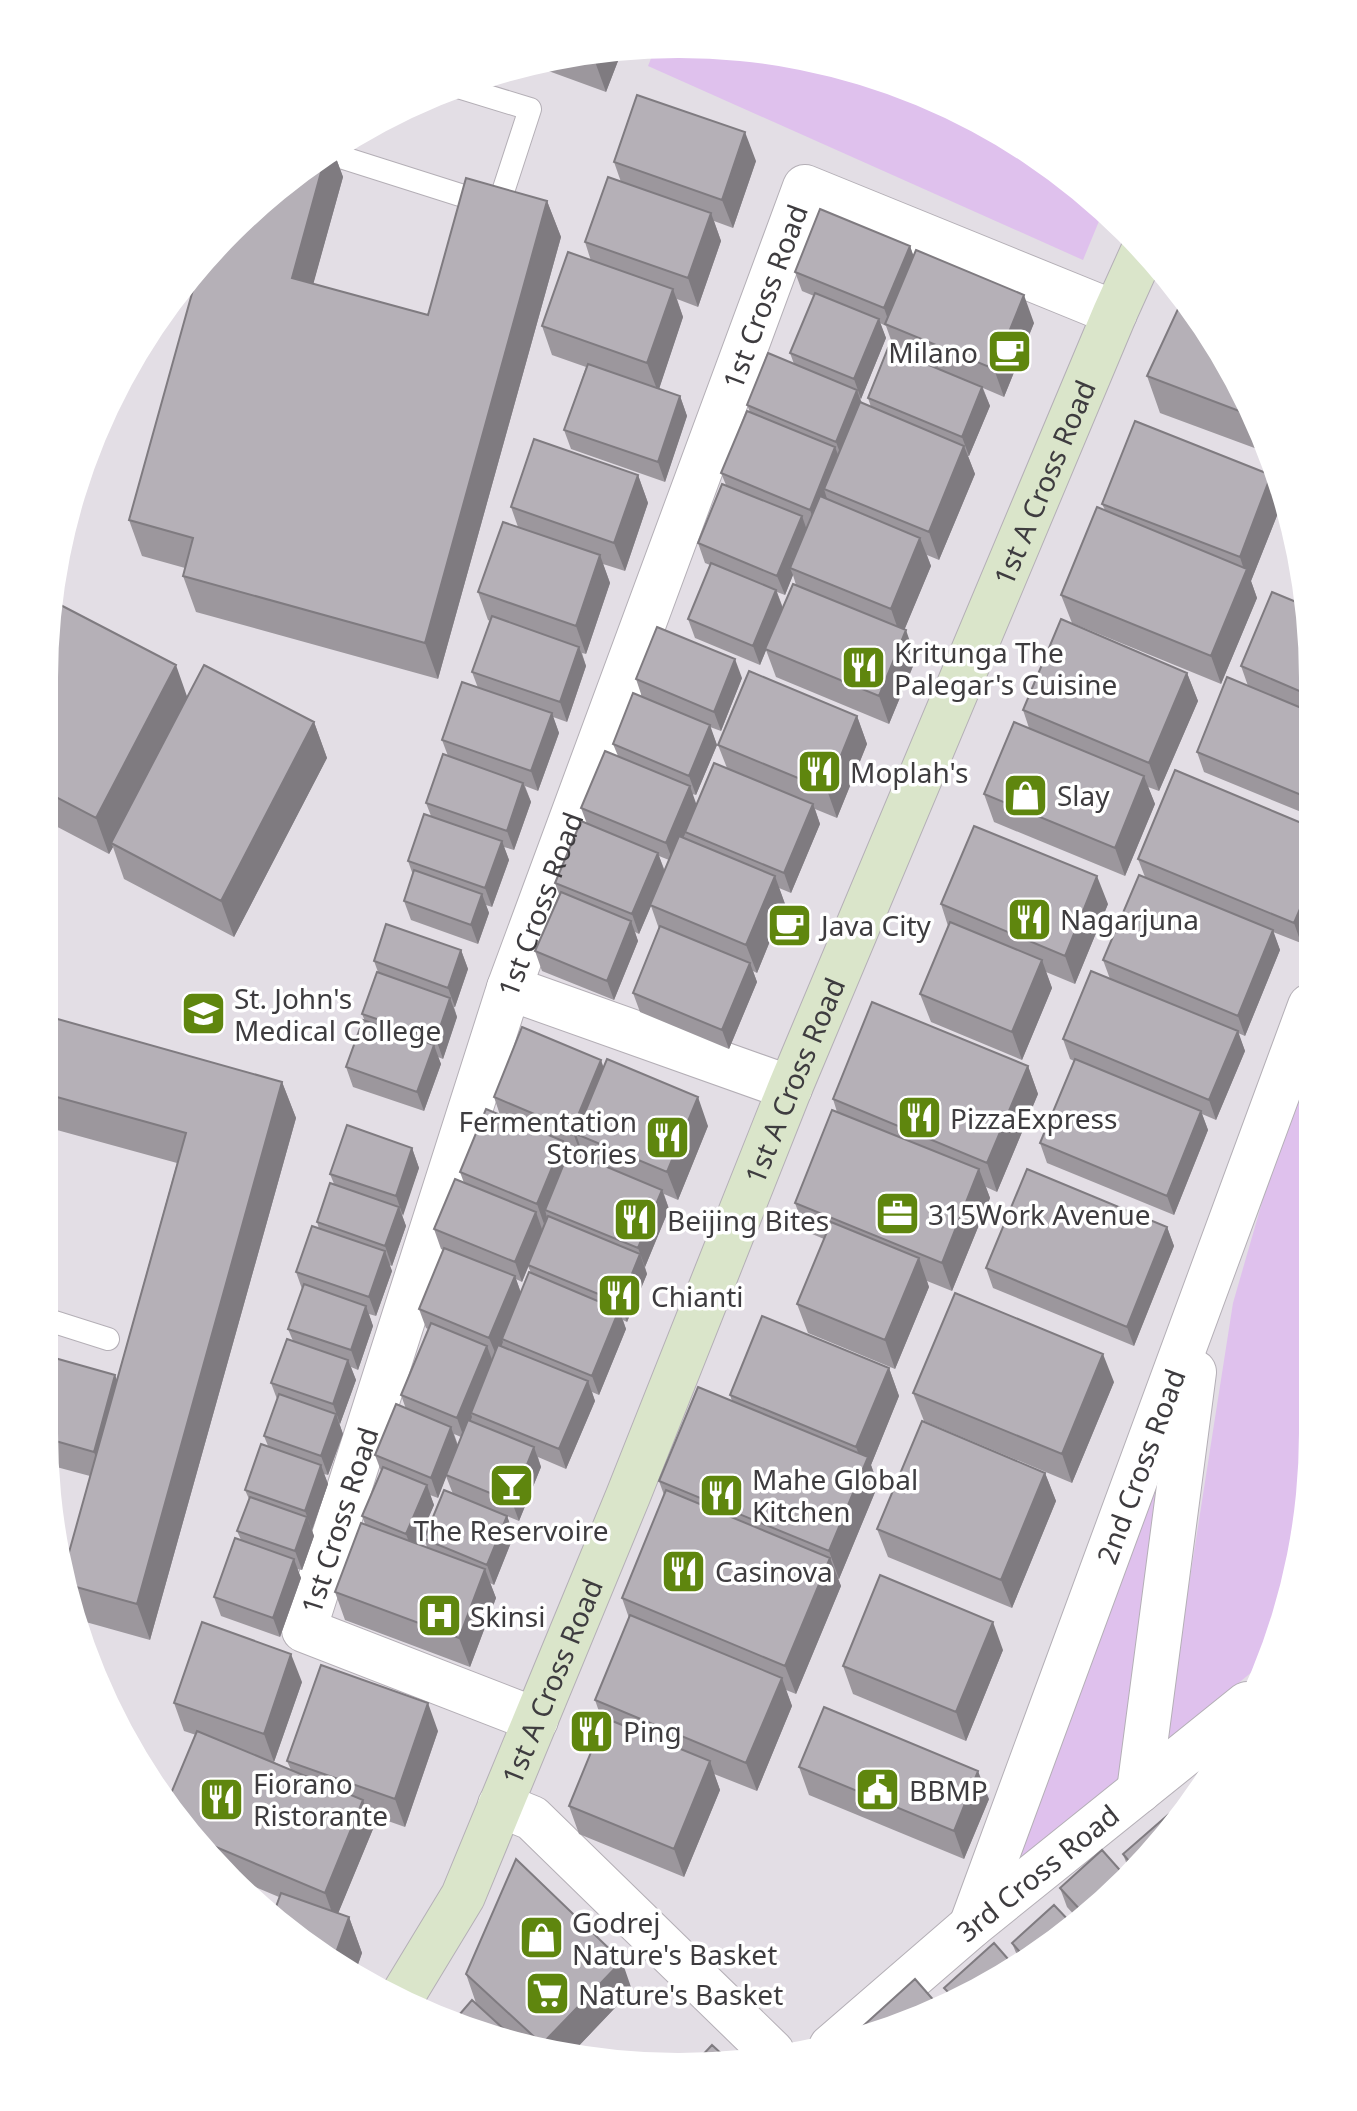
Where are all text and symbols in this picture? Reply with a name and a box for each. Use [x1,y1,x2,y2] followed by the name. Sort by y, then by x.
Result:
[713,199,816,394] street label: 1st Cross Road
[985,328,1033,376] cafe icon: Milano
[888,333,978,371] place label: Milano
[984,374,1104,591] street label: 1st A Cross Road
[894,633,1117,703] place label: Kritunga The Palegar's Cuisine
[839,644,887,692] restaurant icon: Kritunga The Palegar's Cuisine
[795,748,843,796] restaurant icon: Moplah's
[850,753,968,791] place label: Moplah's
[1002,771,1050,819] shop icon: Slay
[1057,776,1110,814] place label: Slay
[488,807,591,1002] street label: 1st Cross Road
[1005,895,1053,943] restaurant icon: Nagarjuna
[1060,900,1199,938] place label: Nagarjuna
[766,901,814,949] cafe icon: Java City
[818,906,932,944] place label: Java City
[735,972,853,1189] street label: 1st A Cross Road
[234,979,441,1049] place label: St. John's Medical College
[179,990,227,1038] school or university icon: St. John's Medical College
[895,1094,943,1142] restaurant icon: PizzaExpress
[950,1099,1117,1137] place label: PizzaExpress
[458,1102,637,1172] place label: Fermentation Stories
[644,1113,692,1161] restaurant icon: Fermentation Stories
[873,1190,921,1238] office icon: 315Work Avenue
[928,1195,1151,1233] place label: 315Work Avenue
[612,1196,660,1244] restaurant icon: Beijing Bites
[667,1201,829,1239] place label: Beijing Bites
[596,1272,644,1320] restaurant icon: Chianti
[651,1277,744,1315] place label: Chianti
[1087,1363,1194,1569] street label: 2nd Cross Road
[291,1422,387,1618] street label: 1st Cross Road
[752,1460,918,1530] place label: Mahe Global Kitchen
[487,1462,535,1510] bar icon: The Reservoire
[697,1471,745,1519] restaurant icon: Mahe Global Kitchen
[413,1511,609,1549] place label: The Reservoire
[660,1547,708,1595] restaurant icon: Casinova
[715,1552,833,1590] place label: Casinova
[492,1573,611,1790] street label: 1st A Cross Road
[415,1592,463,1640] hospital icon: Skinsi
[470,1597,546,1635] place label: Skinsi
[568,1707,616,1755] restaurant icon: Ping
[623,1712,682,1750] place label: Ping
[253,1764,388,1834] place label: Fiorano Ristorante
[854,1766,902,1814] public building icon: BBMP
[909,1771,988,1809] place label: BBMP
[198,1775,246,1823] restaurant icon: Fiorano Ristorante
[948,1796,1127,1950] street label: 3rd Cross Road
[572,1903,777,1973] place label: Godrej Nature's Basket
[517,1914,565,1962] shop icon: Godrej Nature's Basket
[523,1970,571,2018] supermarket icon: Nature's Basket
[578,1975,783,2013] place label: Nature's Basket

